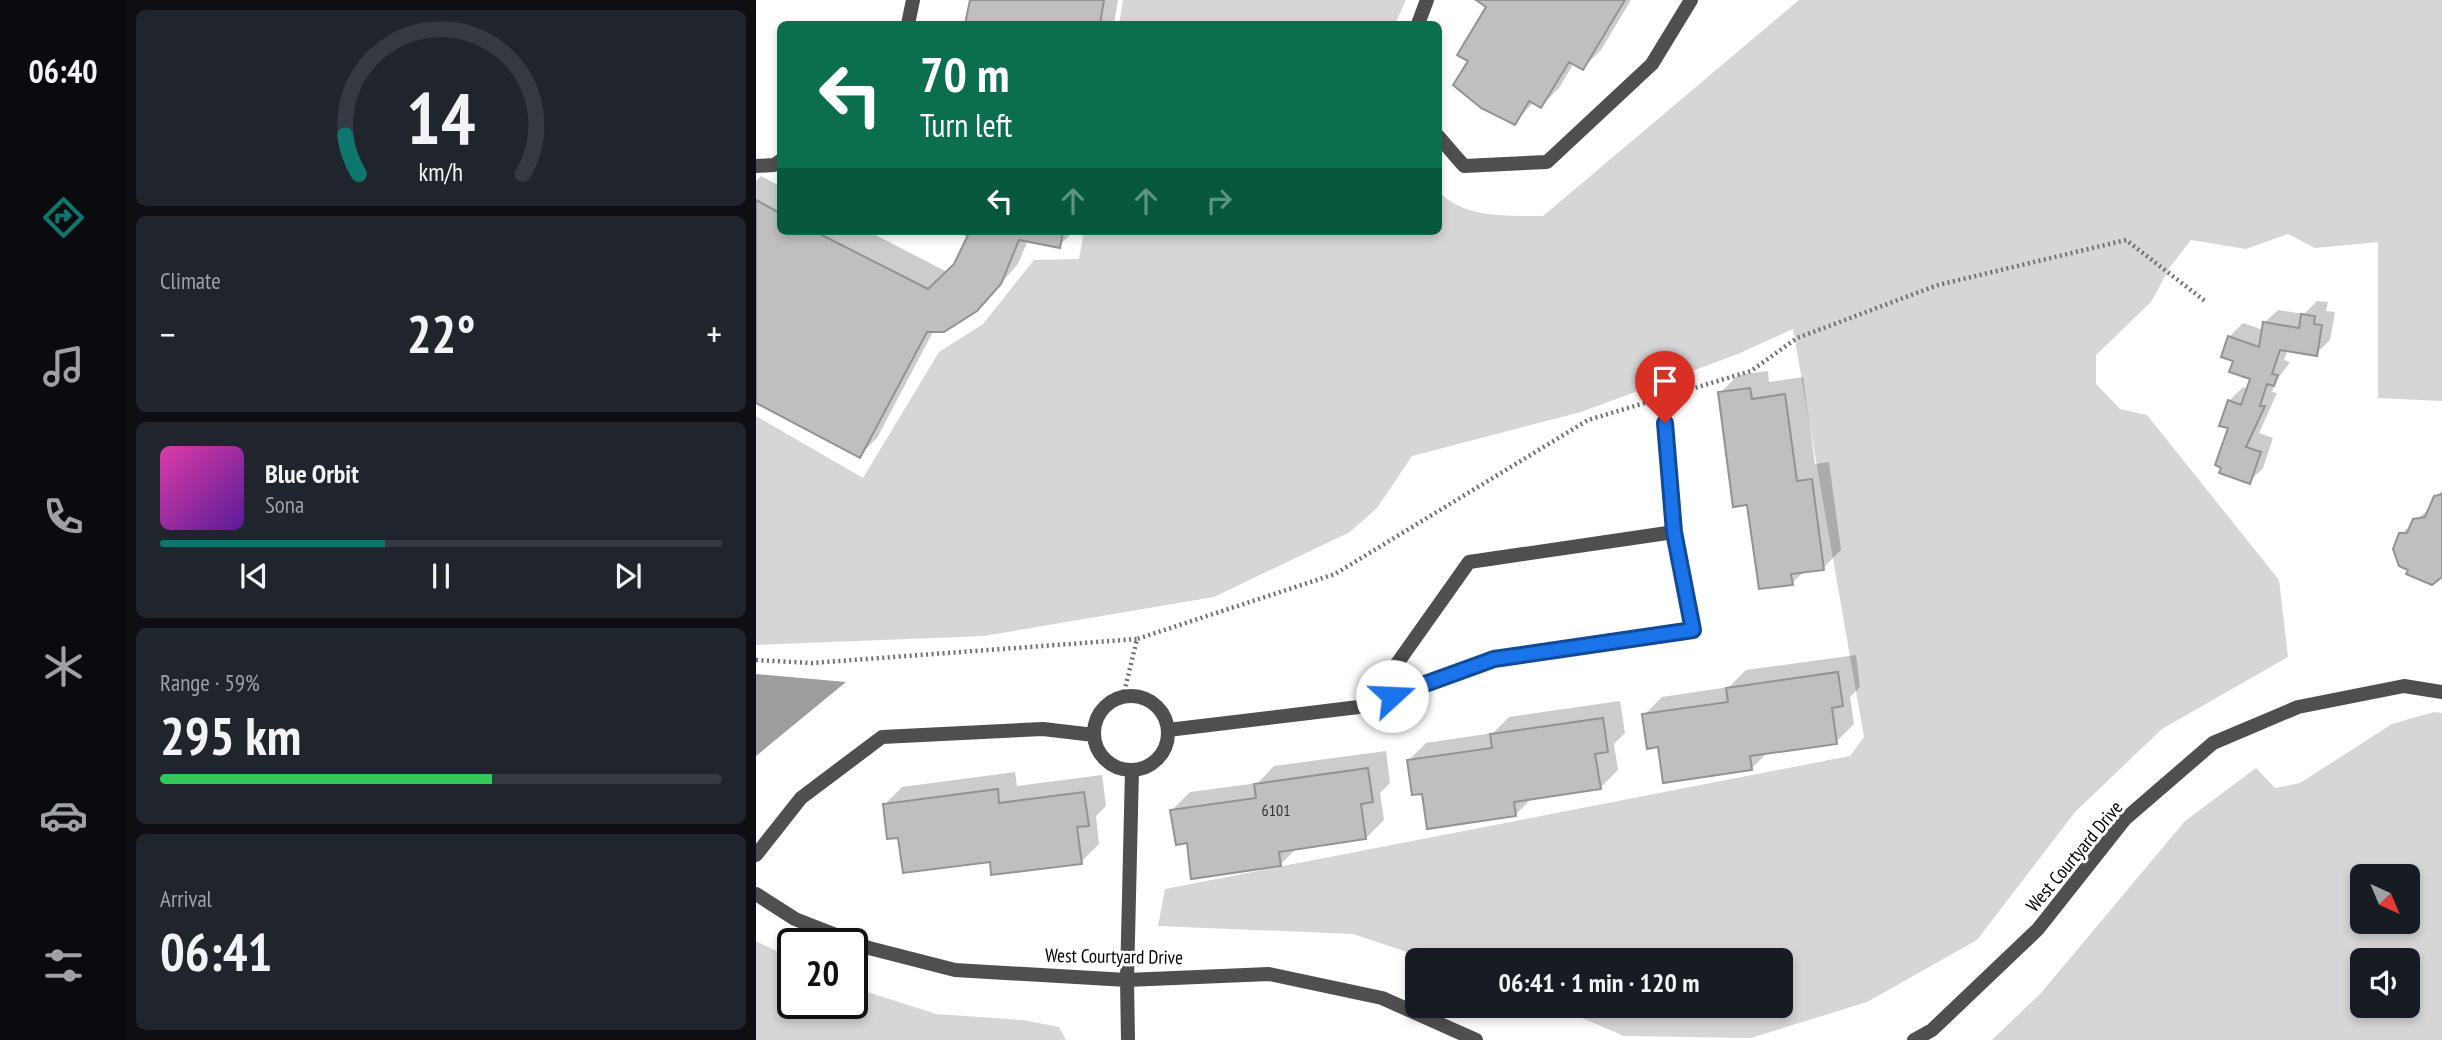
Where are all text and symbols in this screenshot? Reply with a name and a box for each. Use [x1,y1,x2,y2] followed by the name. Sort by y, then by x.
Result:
[920,42,1009,106] text: 70 m
[805,49,896,140] icon: left
[28,50,98,92] text: 06:40
[406,70,476,164] text: 14
[920,104,1012,146] text: Turn left
[419,156,463,188] text: km/h
[981,182,1019,220] icon: left
[1054,182,1092,220] icon: ahead
[1127,182,1165,220] icon: ahead
[1200,182,1238,220] icon: right
[39,193,88,242] icon: directions
[160,266,221,295] text: Climate
[407,300,475,367] text: 22°
[160,309,176,358] text: −
[706,309,722,358] text: +
[39,342,88,391] icon: music
[1635,351,1695,423] pin
[1646,362,1684,400] icon: arrive
[265,457,359,490] text: Blue Orbit
[265,490,304,519] text: Sona
[39,492,88,541] icon: phone
[235,557,273,595] icon: previous
[422,557,460,595] icon: pause
[609,557,647,595] icon: next
[39,642,88,691] icon: climate
[1355,659,1429,733] position arrow
[160,668,260,697] text: Range · 59%
[160,702,301,769] text: 295 km
[39,791,88,840] icon: car
[2021,795,2128,916] street label: West Courtyard Drive
[1262,800,1290,820] house number: 6101
[2350,864,2420,934] north arrow
[2350,864,2420,1018] map controls
[160,884,212,913] text: Arrival
[160,918,272,985] text: 06:41
[777,928,868,1019] speed limit sign: 20
[39,941,88,990] icon: filters
[1045,943,1183,969] street label: West Courtyard Drive
[2350,948,2420,1018] button: sound
[1499,966,1699,999] text: 06:41 · 1 min · 120 m

